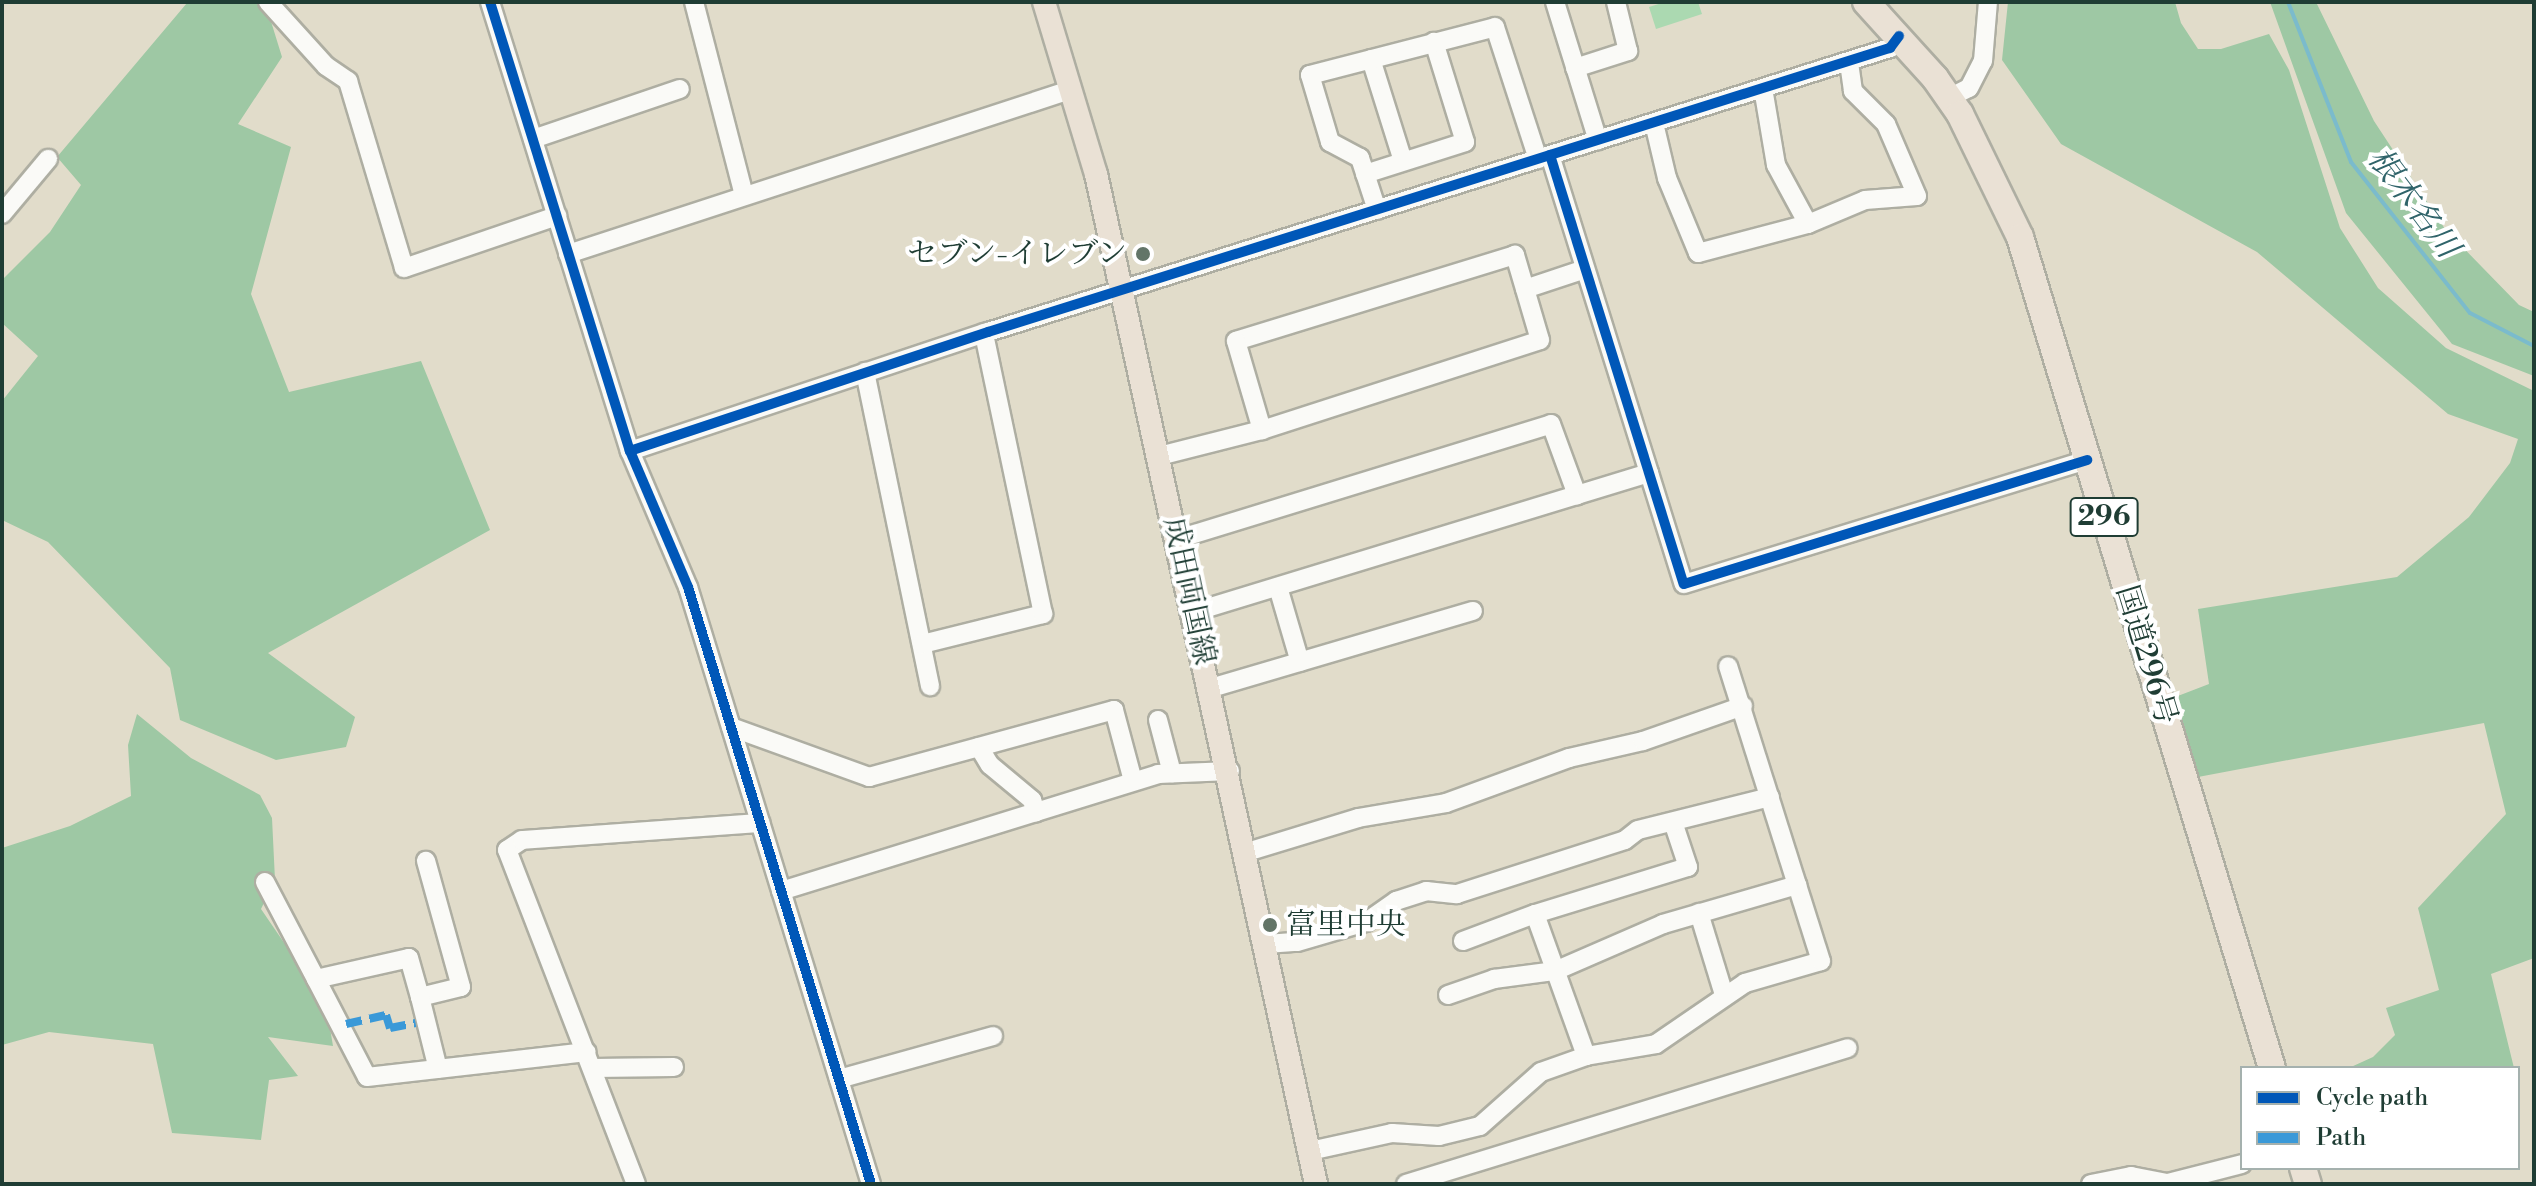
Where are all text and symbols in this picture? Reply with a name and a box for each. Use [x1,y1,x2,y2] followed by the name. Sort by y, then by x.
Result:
[2359,140,2467,266] water label: 根木名川
[905,236,1127,272] place label: セブン-イレブン
[1134,245,1152,263] marker: セブン-イレブン
[2068,493,2140,541] road number: 296
[1156,514,1222,668] street label: 成田両国線
[2108,581,2184,729] street label: 国道296号
[1286,907,1406,943] place label: 富里中央
[1261,916,1279,934] marker: 富里中央
[2240,1066,2520,1170] legend
[2316,1083,2428,1113] text: Cycle path
[2316,1123,2366,1153] text: Path

